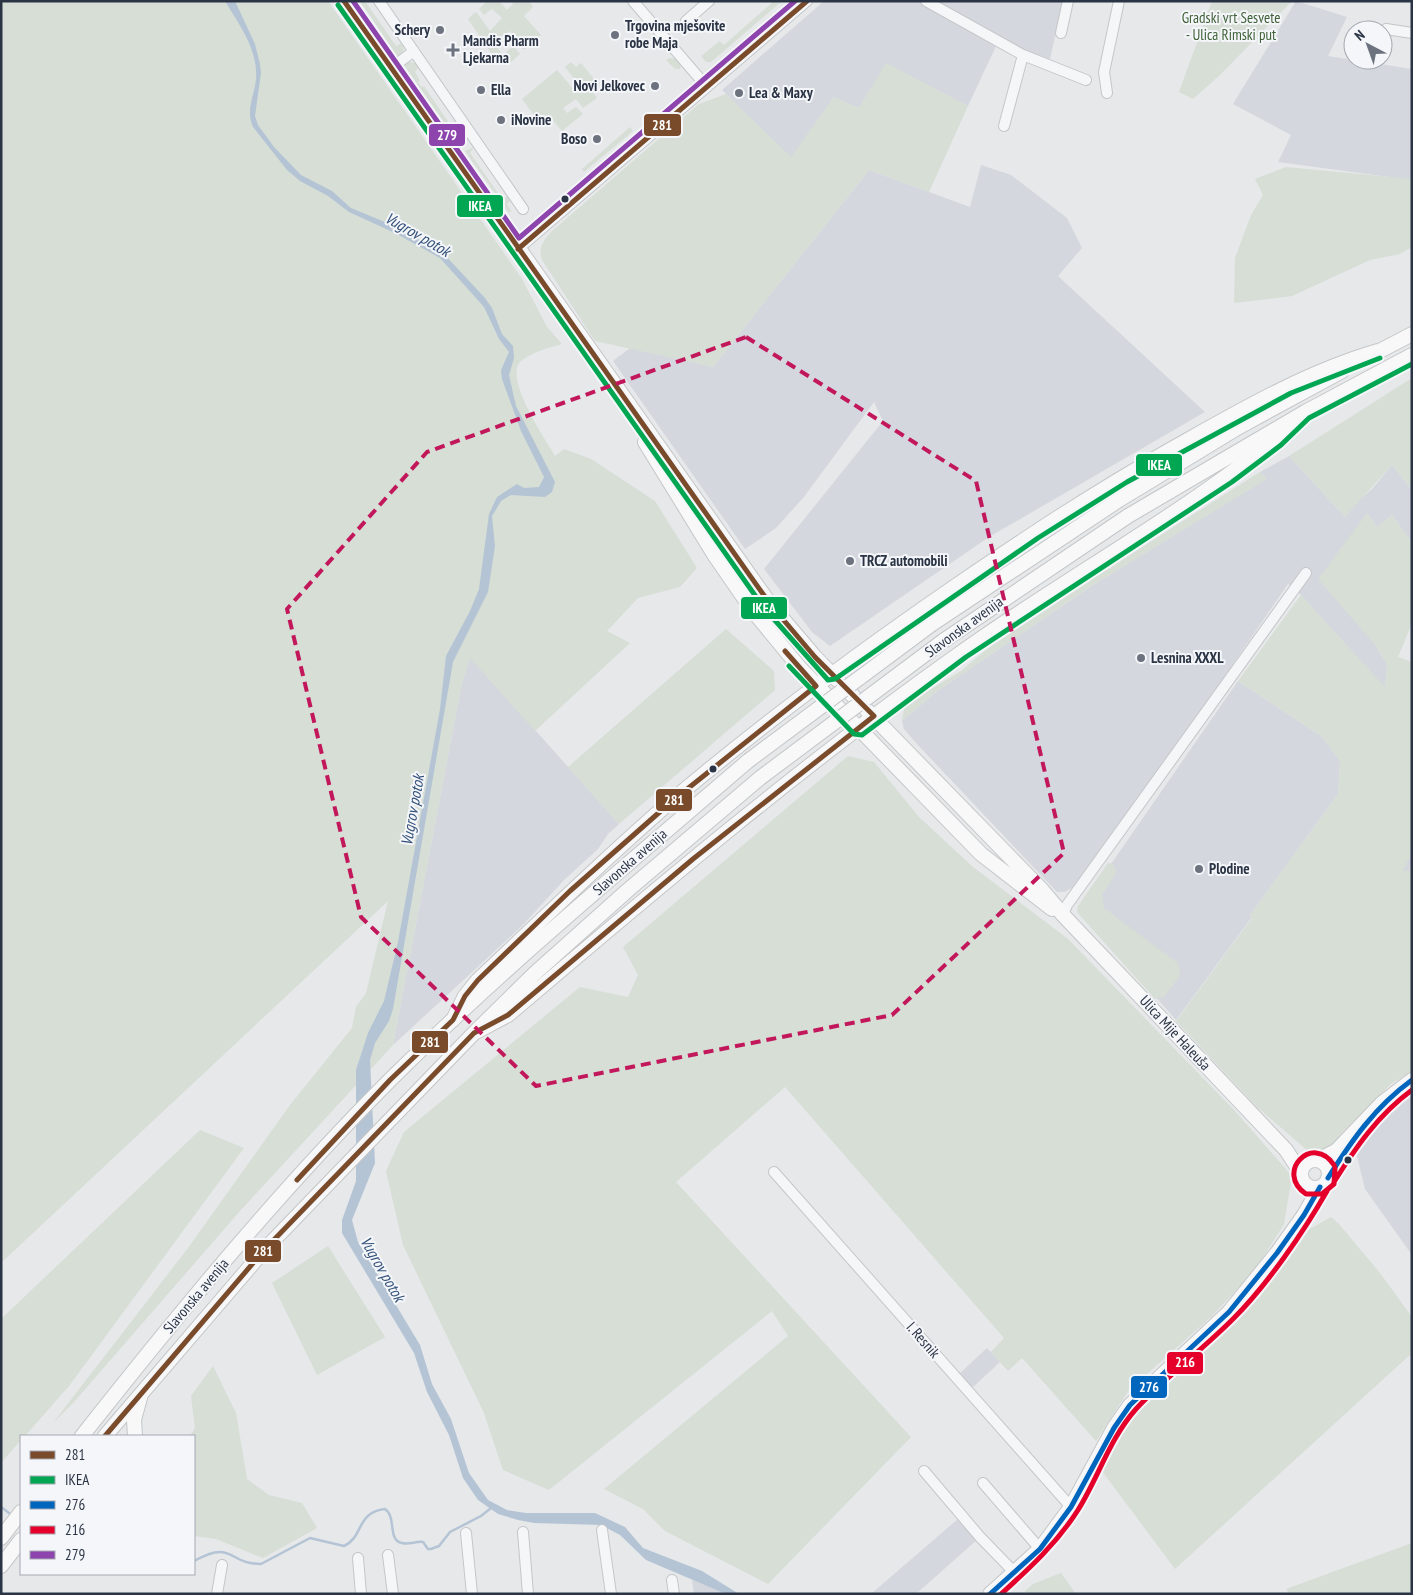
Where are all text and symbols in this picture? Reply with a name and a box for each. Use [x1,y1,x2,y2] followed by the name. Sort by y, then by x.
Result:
[1182,8,1280,44] park label: Gradski vrt Sesvete - Ulica Rimski put
[625,16,725,52] place label: Trgovina mješovite robe Maja
[395,20,431,39] place label: Schery
[1343,20,1393,70] north arrow
[434,24,446,36] marker: Schery
[1351,26,1368,44] text: N
[609,29,621,41] marker: Trgovina mješovite robe Maja
[463,31,539,67] place label: Mandis Pharm Ljekarna
[447,44,459,56] marker: Mandis Pharm Ljekarna
[573,76,646,95] place label: Novi Jelkovec
[491,80,511,99] place label: Ella
[649,80,661,92] marker: Novi Jelkovec
[749,83,814,102] place label: Lea & Maxy
[475,84,487,96] marker: Ella
[733,87,745,99] marker: Lea & Maxy
[511,110,552,129] place label: iNovine
[643,113,682,137] line badge: 281
[495,114,507,126] marker: iNovine
[652,116,672,134] text: 281
[428,123,466,147] line badge: 279
[437,126,457,144] text: 279
[561,129,587,148] place label: Boso
[591,133,603,145] marker: Boso
[456,194,504,218] line badge: IKEA
[560,194,570,204] unlabelled marker
[468,197,493,215] text: IKEA
[382,207,456,262] water label: Vugrov potok
[1135,453,1183,477] line badge: IKEA
[1147,456,1172,474] text: IKEA
[860,551,948,570] place label: TRCZ automobili
[844,555,856,567] marker: TRCZ automobili
[921,592,1006,661] street label: Slavonska avenija
[740,596,788,620] line badge: IKEA
[752,599,777,617] text: IKEA
[1151,648,1224,667] place label: Lesnina XXXL
[1135,652,1147,664] marker: Lesnina XXXL
[708,764,718,774] unlabelled marker
[396,771,428,847] water label: Vugrov potok
[655,788,693,812] line badge: 281
[664,791,684,809] text: 281
[589,824,671,899] street label: Slavonska avenija
[1209,859,1250,878] place label: Plodine
[1193,863,1205,875] marker: Plodine
[1136,991,1215,1074] street label: Ulica Mije Haleuša
[411,1030,449,1054] line badge: 281
[420,1033,440,1051] text: 281
[1343,1155,1353,1165] unlabelled marker
[356,1233,411,1307] water label: Vugrov potok
[244,1239,282,1263] line badge: 281
[253,1242,273,1260] text: 281
[159,1254,232,1337] street label: Slavonska avenija
[902,1318,944,1362] street label: I. Resnik
[1166,1351,1204,1375] line badge: 216
[1175,1353,1195,1371] text: 216
[1130,1375,1168,1399] line badge: 276
[1139,1378,1159,1396] text: 276
[20,1435,195,1575] legend
[65,1445,85,1464] text: 281
[65,1470,90,1489] text: IKEA
[65,1495,86,1514] text: 276
[65,1520,86,1539] text: 216
[65,1545,85,1564] text: 279

